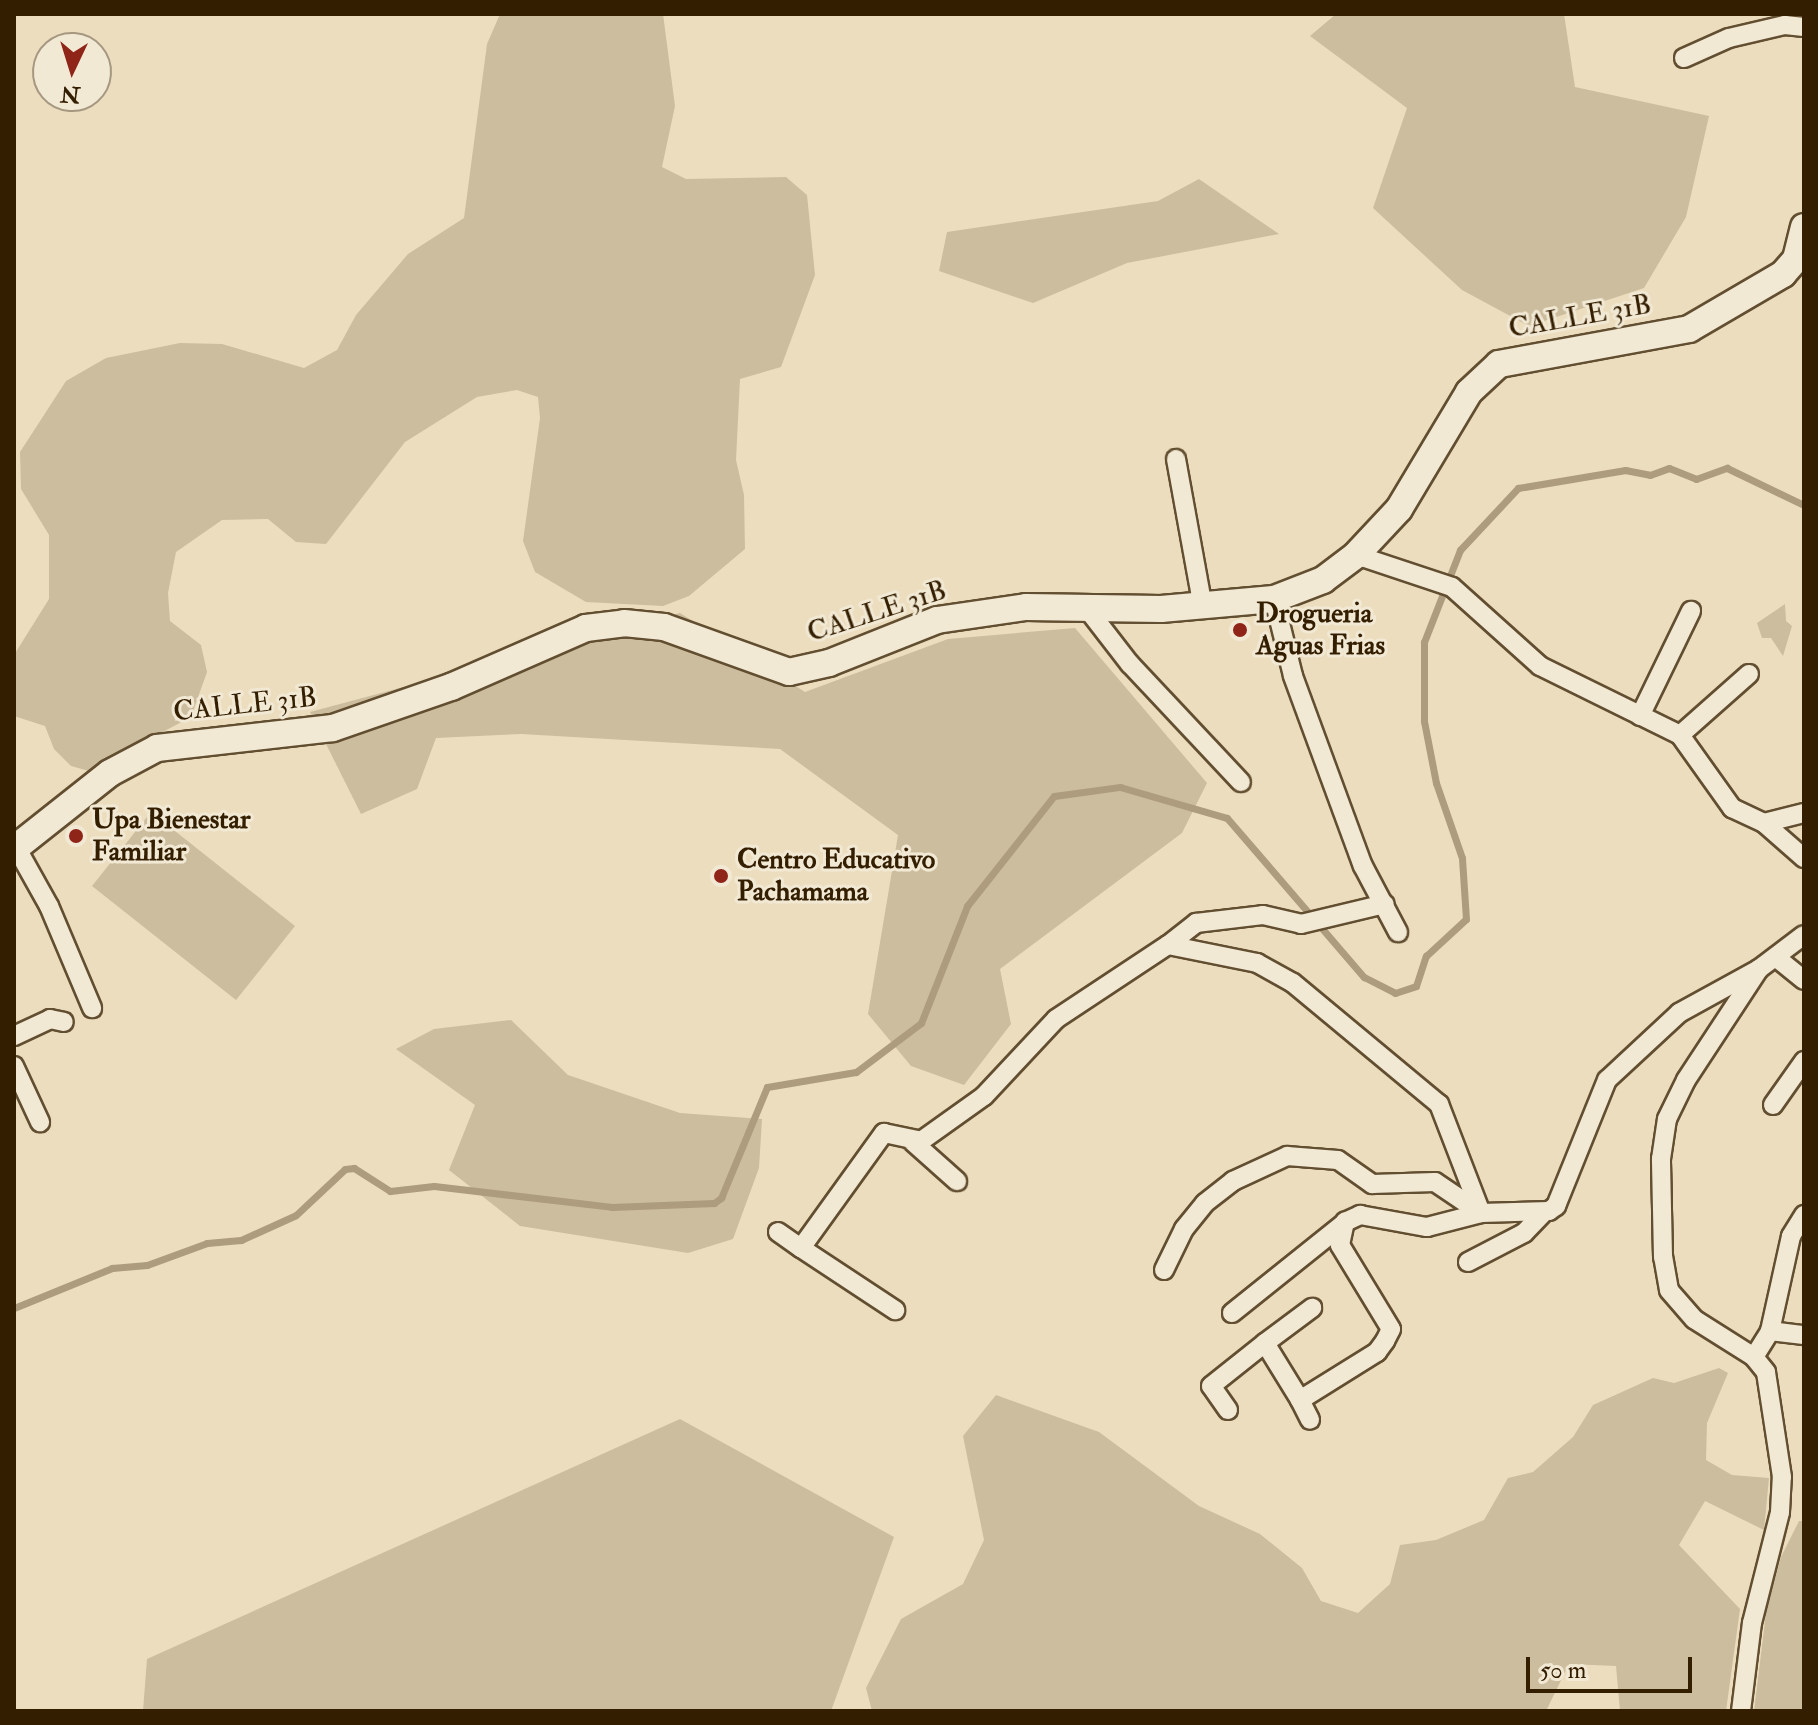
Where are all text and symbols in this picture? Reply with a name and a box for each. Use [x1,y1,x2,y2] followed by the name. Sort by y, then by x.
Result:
[32,32,112,112] north arrow
[60,79,81,109] text: N
[1506,288,1654,346] street label: CALLE 31B
[803,574,951,650] street label: CALLE 31B
[1256,597,1385,663] place label: Drogueria Aguas Frias
[1231,621,1249,639] marker: Drogueria Aguas Frias
[172,681,318,729] street label: CALLE 31B
[92,803,250,869] place label: Upa Bienestar Familiar
[67,827,85,845] marker: Upa Bienestar Familiar
[737,843,935,909] place label: Centro Educativo Pachamama
[712,867,730,885] marker: Centro Educativo Pachamama
[1530,1641,1696,1691] scale bar
[1540,1655,1586,1686] text: 50 m

